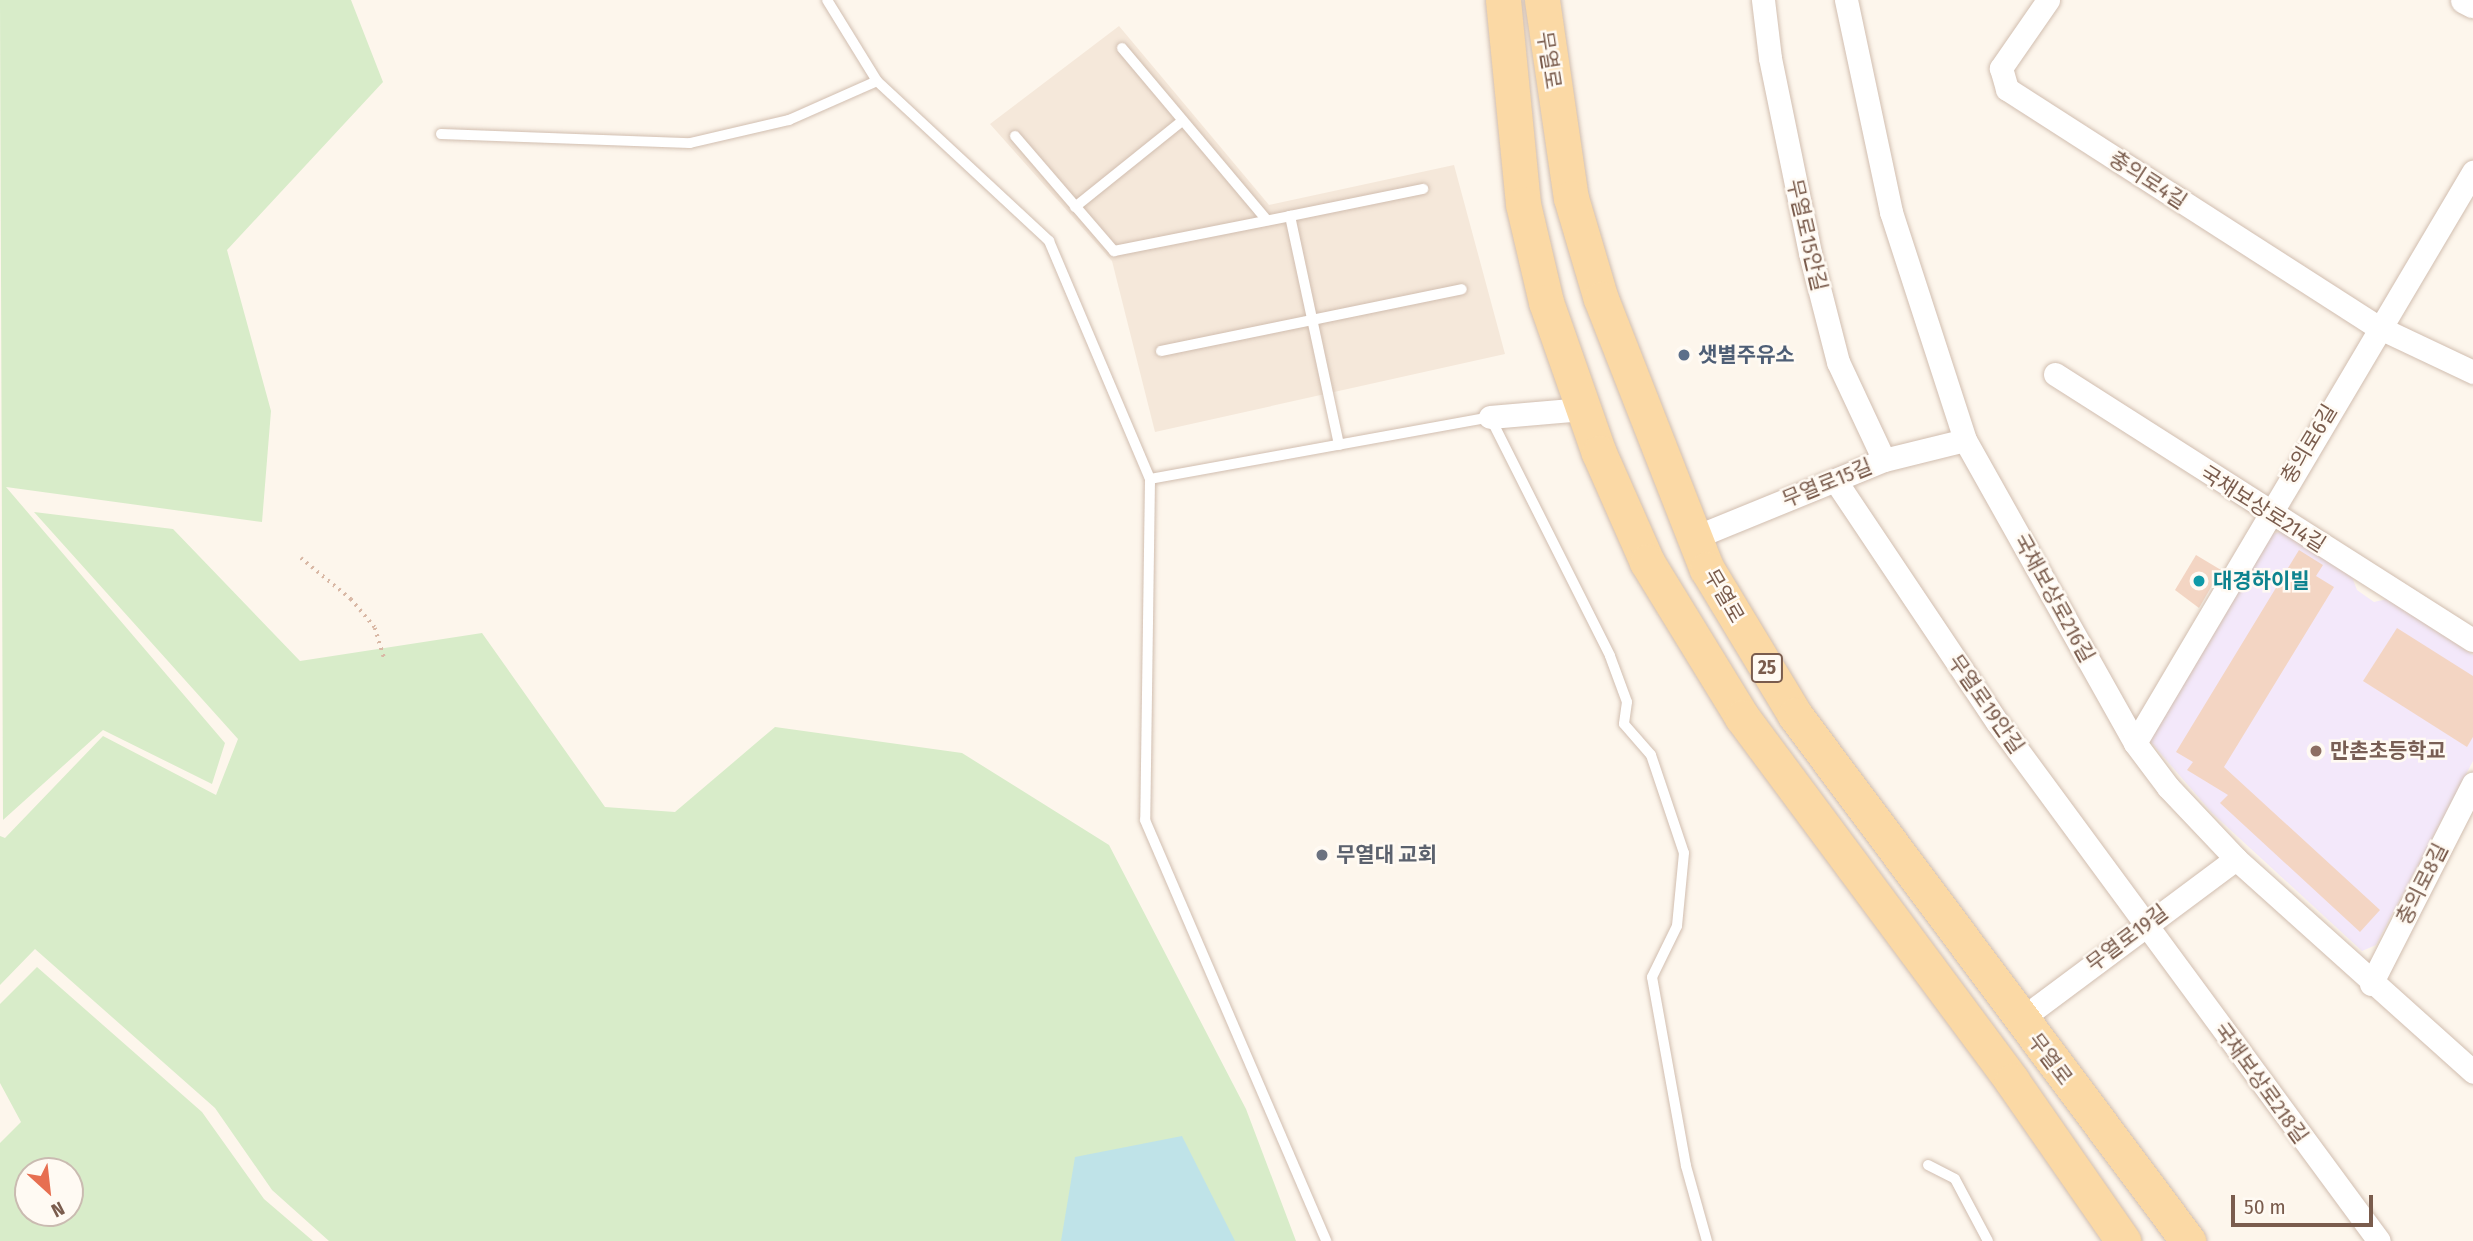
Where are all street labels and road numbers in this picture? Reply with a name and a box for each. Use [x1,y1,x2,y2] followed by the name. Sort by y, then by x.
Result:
[1532,29,1566,91] street label: 무열로
[2104,146,2192,214] street label: 충의로4길
[1782,176,1832,294] street label: 무열로15안길
[2276,400,2342,488] street label: 충의로6길
[1778,454,1876,512] street label: 무열로15길
[2196,460,2330,558] street label: 국채보상로214길
[2008,529,2100,667] street label: 국채보상로216길
[1699,565,1749,627] street label: 무열로
[1943,650,2029,758] street label: 무열로19안길
[1750,652,1784,684] road number: 25
[2391,839,2453,929] street label: 충의로8길
[2081,899,2173,977] street label: 무열로19길
[2209,1018,2313,1148] street label: 국채보상로218길
[2022,1028,2078,1090] street label: 무열로

